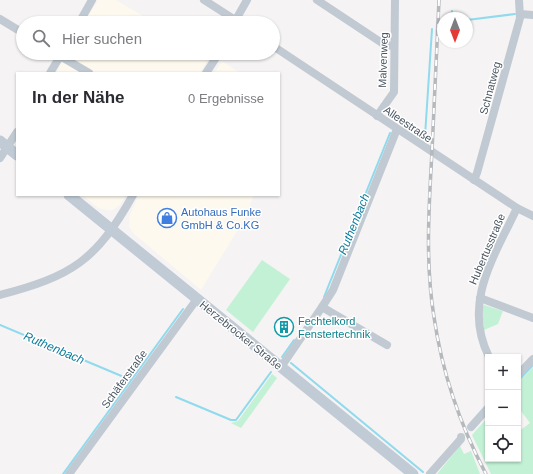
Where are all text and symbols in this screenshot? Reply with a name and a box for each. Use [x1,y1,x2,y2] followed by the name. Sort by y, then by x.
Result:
[437,12,473,48] north arrow
[16,16,280,60] search box
[30,27,52,49] icon: search
[62,30,142,47] text: Hier suchen
[376,32,390,88] street label: Malvenweg
[477,60,503,116] street label: Schnatweg
[32,88,125,107] text: In der Nähe
[188,91,264,106] text: 0 Ergebnisse
[382,103,434,145] street label: Alleestraße
[335,191,373,257] water label: Ruthenbach
[181,206,261,231] place label: Autohaus Funke GmbH & Co.KG
[156,207,178,229] shop icon: Autohaus Funke GmbH & Co.KG
[467,212,507,286] street label: Hubertusstraße
[198,298,284,372] street label: Herzebrocker Straße
[298,315,371,340] place label: Fechtelkord Fenstertechnik
[273,316,295,338] building icon: Fechtelkord Fenstertechnik
[21,329,87,367] water label: Ruthenbach
[99,348,149,410] street label: Schäferstraße
[485,354,521,462] map controls
[485,354,521,390] button: +
[485,390,521,426] button: −
[485,426,521,462] button: locate

